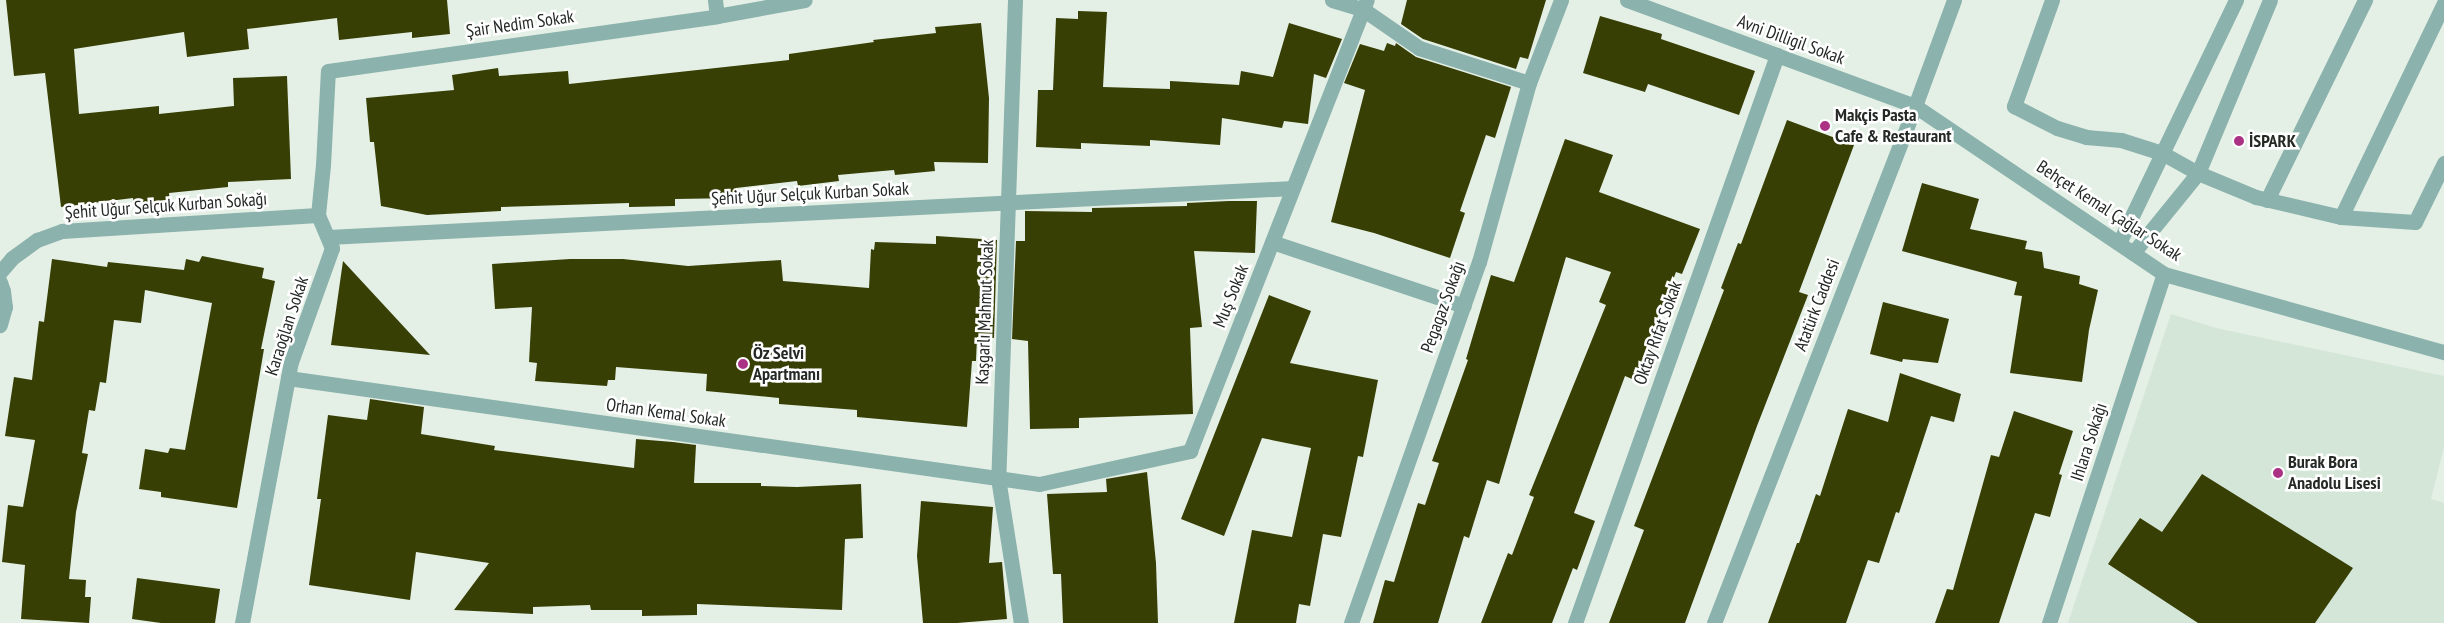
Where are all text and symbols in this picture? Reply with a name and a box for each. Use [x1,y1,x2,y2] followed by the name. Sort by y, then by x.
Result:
[465,6,575,42] street label: Şair Nedim Sokak
[1734,11,1848,69] street label: Avni Dilligil Sokak
[1835,105,1952,148] place label: Makçis Pasta Cafe & Restaurant
[1819,120,1831,132] marker: Makçis Pasta Cafe & Restaurant
[2249,130,2296,152] place label: İSPARK
[2233,135,2245,147] marker: İSPARK
[2032,156,2186,266] street label: Behçet Kemal Çağlar Sokak
[710,178,910,210] street label: Şehit Uğur Selçuk Kurban Sokak
[64,188,268,224] street label: Şehit Uğur Selçuk Kurban Sokağı
[972,239,998,385] street label: Kaşgarlı Mahmut Sokak
[1790,256,1844,354] street label: Atatürk Caddesi
[1416,258,1470,356] street label: Pegagaz Sokağı
[1209,261,1253,331] street label: Muş Sokak
[261,274,313,378] street label: Karaoğlan Sokak
[1629,278,1687,388] street label: Oktay Rıfat Sokak
[753,343,820,386] place label: Öz Selvi Apartmanı
[737,358,749,370] marker: Öz Selvi Apartmanı
[605,394,727,432] street label: Orhan Kemal Sokak
[2066,400,2112,484] street label: Ihlara Sokağı
[2288,452,2381,494] place label: Burak Bora Anadolu Lisesi
[2272,467,2284,479] marker: Burak Bora Anadolu Lisesi

